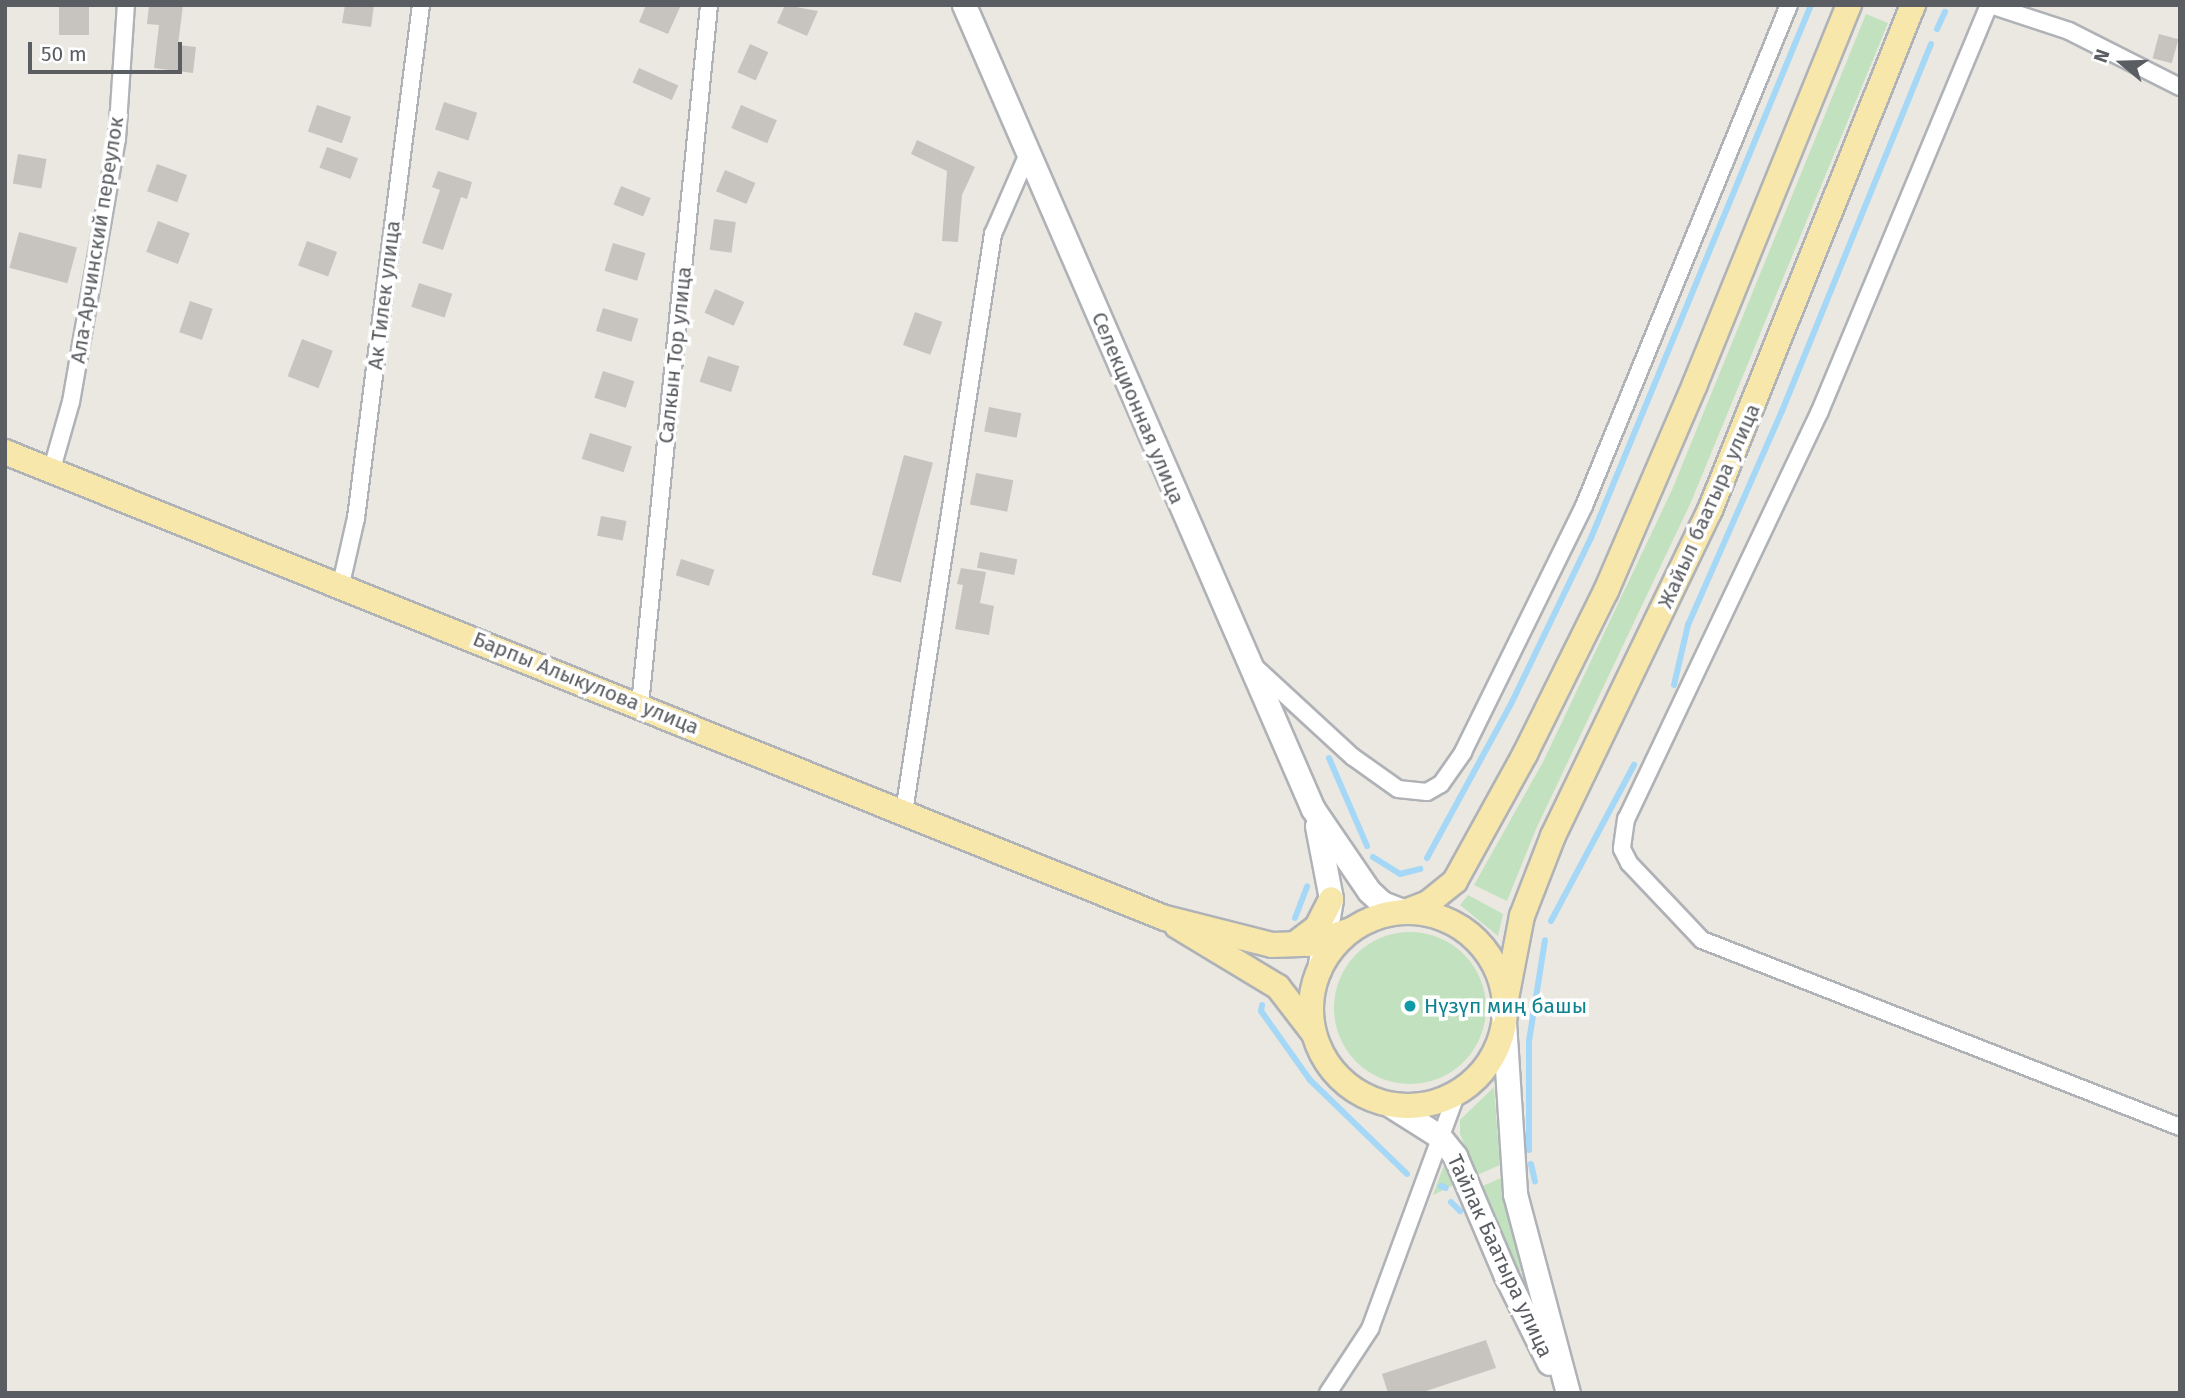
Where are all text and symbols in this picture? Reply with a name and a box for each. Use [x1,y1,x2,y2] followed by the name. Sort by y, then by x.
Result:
[32,28,186,72] scale bar
[2087,28,2157,98] north arrow
[41,41,87,67] text: 50 m
[2089,46,2115,66] text: N
[65,115,129,365] street label: Ала-Арчинский переулок
[362,219,406,371] street label: Ак Тилек улица
[653,265,697,445] street label: Салкын Тор улица
[1086,308,1190,508] street label: Селекционная улица
[1653,400,1765,612] street label: Жайыл баатыра улица
[469,626,703,740] street label: Барпы Алыкулова улица
[1424,993,1587,1019] place label: Нүзүп миң башы
[1402,998,1418,1014] marker: Нүзүп миң башы
[1442,1151,1558,1361] street label: Тайлак Баатыра улица

